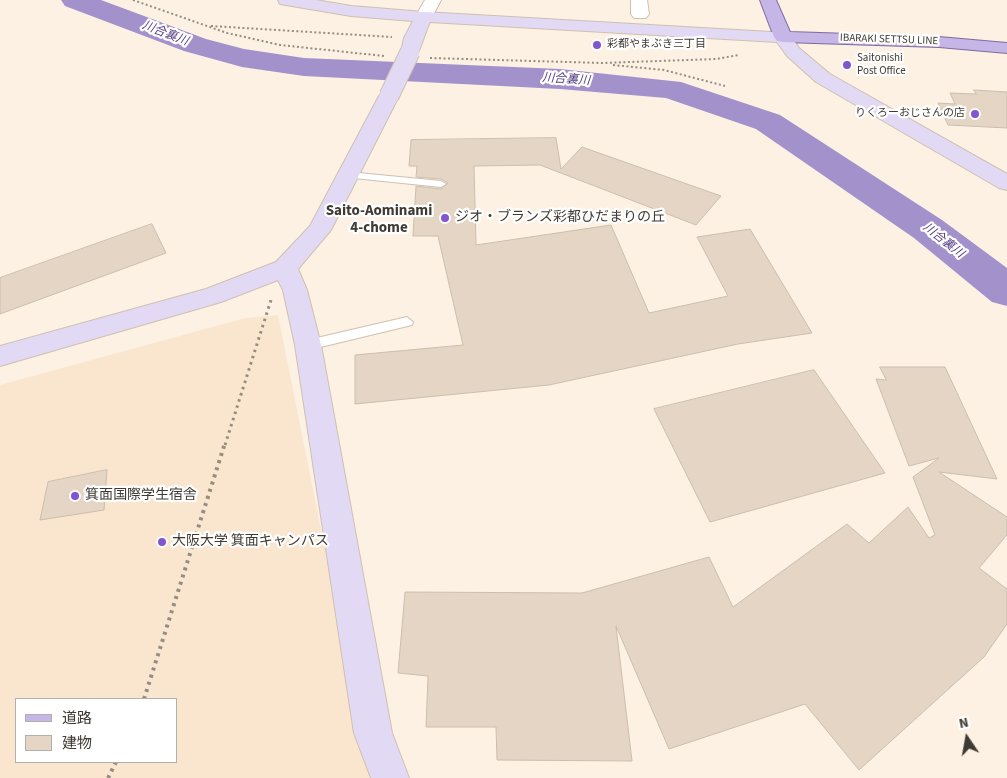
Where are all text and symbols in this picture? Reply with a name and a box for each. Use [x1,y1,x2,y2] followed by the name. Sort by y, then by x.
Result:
[140,19,190,49] water label: 川合裏川
[840,32,938,48] street label: IBARAKI SETTSU LINE
[607,38,706,52] place label: 彩都やまぶき三丁目
[591,39,603,51] marker: 彩都やまぶき三丁目
[857,52,906,78] place label: Saitonishi Post Office
[841,59,853,71] marker: Saitonishi Post Office
[542,71,590,89] water label: 川合裏川
[855,107,965,121] place label: りくろーおじさんの店
[969,108,981,120] marker: りくろーおじさんの店
[326,203,432,238] district label: Saito-Aominami 4-chome
[455,210,665,226] place label: ジオ・ブランズ彩都ひだまりの丘
[439,212,451,224] marker: ジオ・ブランズ彩都ひだまりの丘
[920,221,966,261] water label: 川合裏川
[85,488,197,504] place label: 箕面国際学生宿舎
[69,490,81,502] marker: 箕面国際学生宿舎
[172,534,329,550] place label: 大阪大学 箕面キャンパス
[156,536,168,548] marker: 大阪大学 箕面キャンパス
[15,698,178,763] legend
[62,708,92,729] text: 道路
[942,713,992,763] north arrow
[957,713,971,734] text: N
[62,733,92,754] text: 建物

